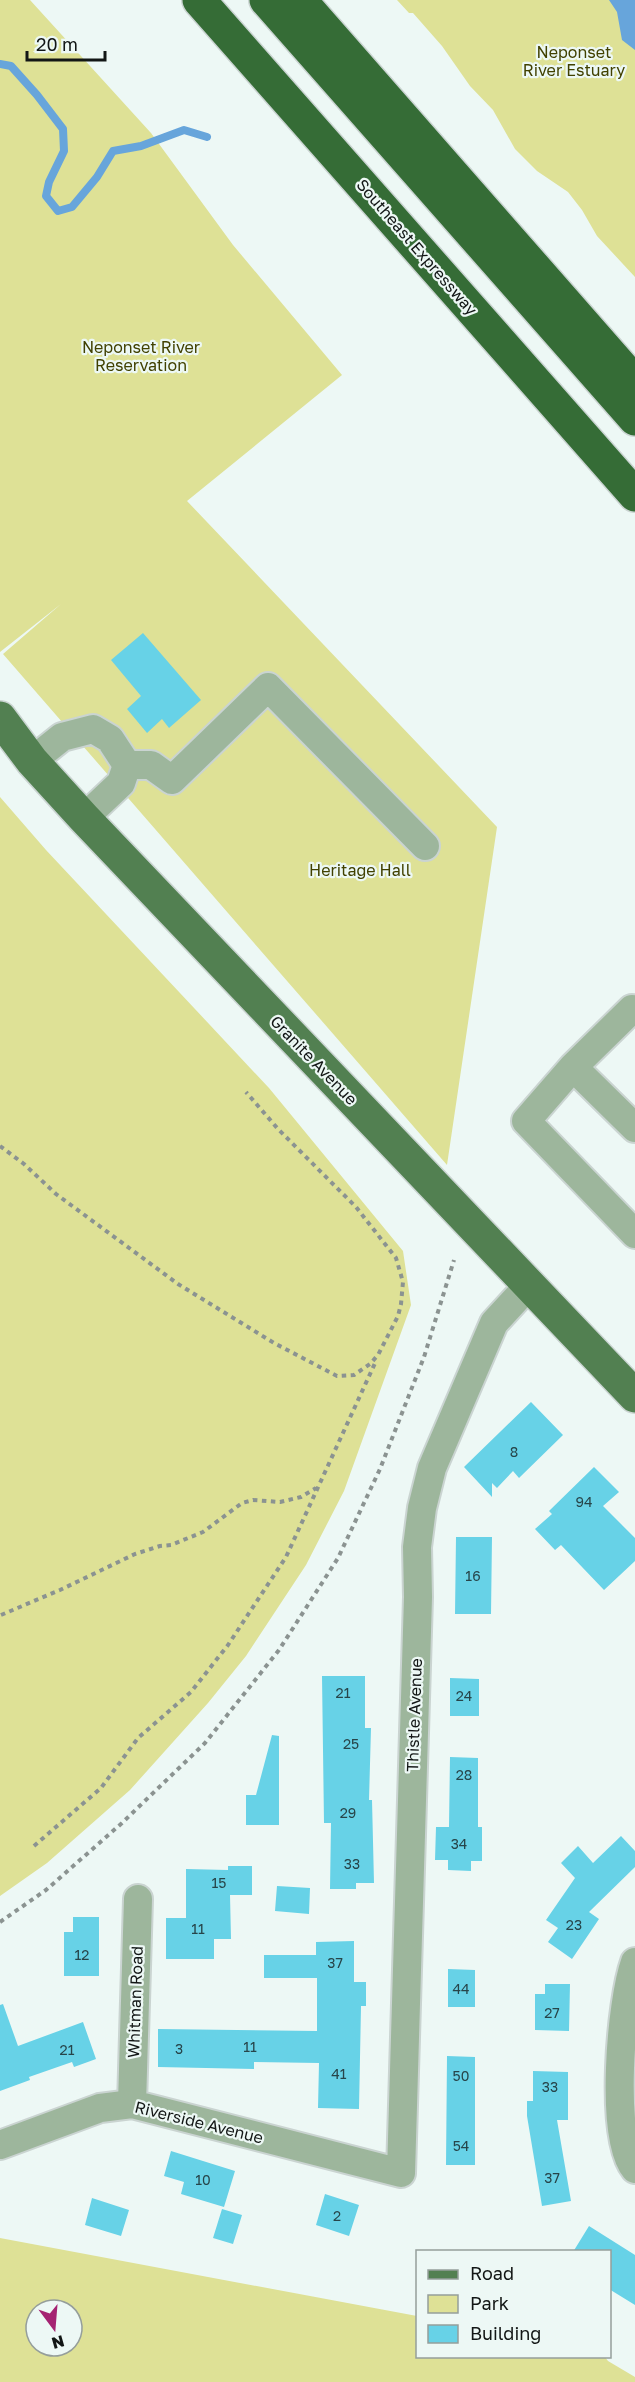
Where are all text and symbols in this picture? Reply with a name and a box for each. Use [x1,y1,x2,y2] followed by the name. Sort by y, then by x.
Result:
[27,24,105,62] scale bar
[36,33,78,55] text: 20 m
[523,42,625,80] park label: Neponset River Estuary
[352,175,482,319] street label: Southeast Expressway
[82,337,200,375] park label: Neponset River Reservation
[309,860,411,880] park label: Heritage Hall
[266,1011,362,1109] street label: Granite Avenue
[510,1443,518,1460] house number: 8
[575,1493,593,1510] house number: 94
[465,1567,481,1584] house number: 16
[402,1658,426,1772] street label: Thistle Avenue
[336,1684,351,1701] house number: 21
[456,1687,472,1704] house number: 24
[343,1735,359,1752] house number: 25
[456,1766,472,1783] house number: 28
[340,1804,356,1821] house number: 29
[451,1835,467,1852] house number: 34
[344,1855,360,1872] house number: 33
[212,1874,226,1891] house number: 15
[566,1916,582,1933] house number: 23
[191,1920,205,1937] house number: 11
[75,1946,89,1963] house number: 12
[123,1946,147,2058] street label: Whitman Road
[327,1954,343,1971] house number: 37
[452,1980,470,1997] house number: 44
[544,2004,560,2021] house number: 27
[243,2038,257,2055] house number: 11
[175,2040,183,2057] house number: 3
[60,2041,75,2058] house number: 21
[331,2065,347,2082] house number: 41
[453,2067,469,2084] house number: 50
[542,2078,558,2095] house number: 33
[133,2096,265,2148] street label: Riverside Avenue
[453,2137,469,2154] house number: 54
[544,2169,560,2186] house number: 37
[195,2171,211,2188] house number: 10
[333,2207,341,2224] house number: 2
[416,2250,611,2358] legend
[470,2262,514,2284] text: Road
[470,2292,509,2314] text: Park
[24,2298,84,2358] north arrow
[470,2322,541,2344] text: Building
[50,2331,67,2354] text: N

